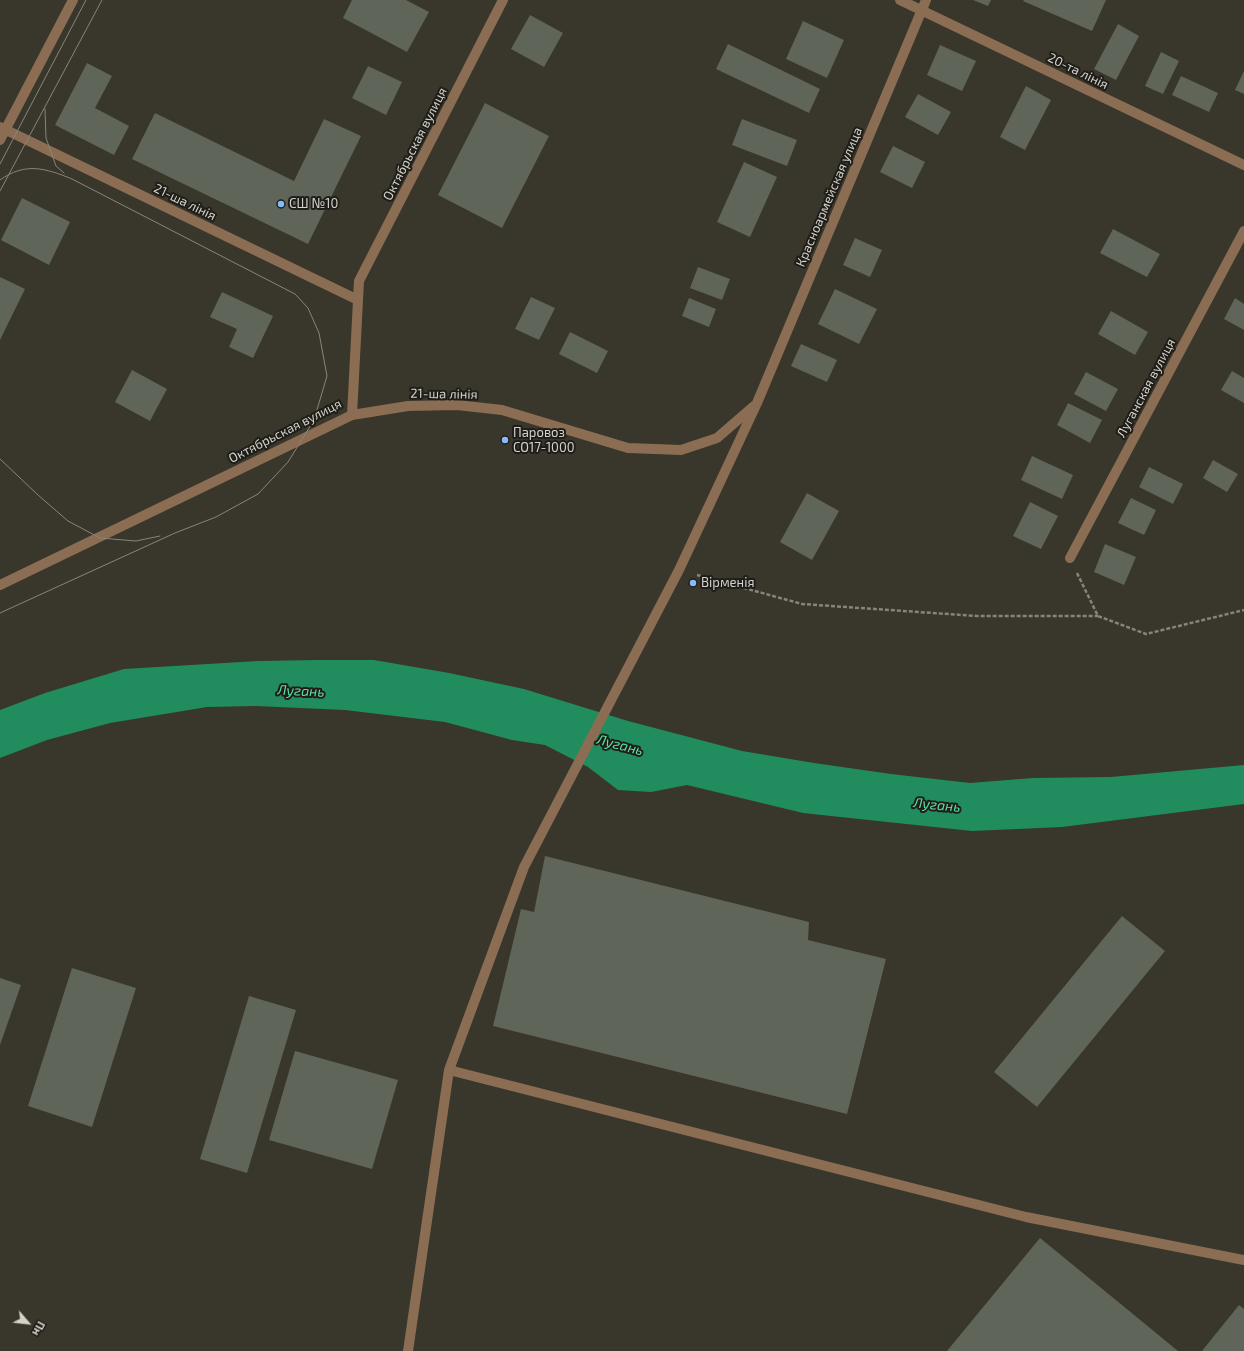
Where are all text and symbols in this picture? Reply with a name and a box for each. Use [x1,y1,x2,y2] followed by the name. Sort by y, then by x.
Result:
[1045,50,1111,92] street label: 20-та лінія
[380,85,450,203] street label: Октябрьская вулиця
[793,125,865,269] street label: Красноармейская улица
[151,180,219,224] street label: 21-ша лінія
[289,196,338,212] place label: СШ №10
[276,199,286,209] marker: СШ №10
[1113,336,1179,440] street label: Луганская вулиця
[410,386,478,402] street label: 21-ша лінія
[226,396,344,466] street label: Октябрьская вулиця
[513,425,575,456] place label: Паровоз СО17-1000
[500,435,510,445] marker: Паровоз СО17-1000
[701,575,754,591] place label: Вірменія
[688,578,698,588] marker: Вірменія
[277,681,325,701] water label: Лугань
[595,731,645,759] water label: Лугань
[913,794,961,816] water label: Лугань
[8,1303,48,1343] north arrow
[30,1319,48,1338] text: Пн

